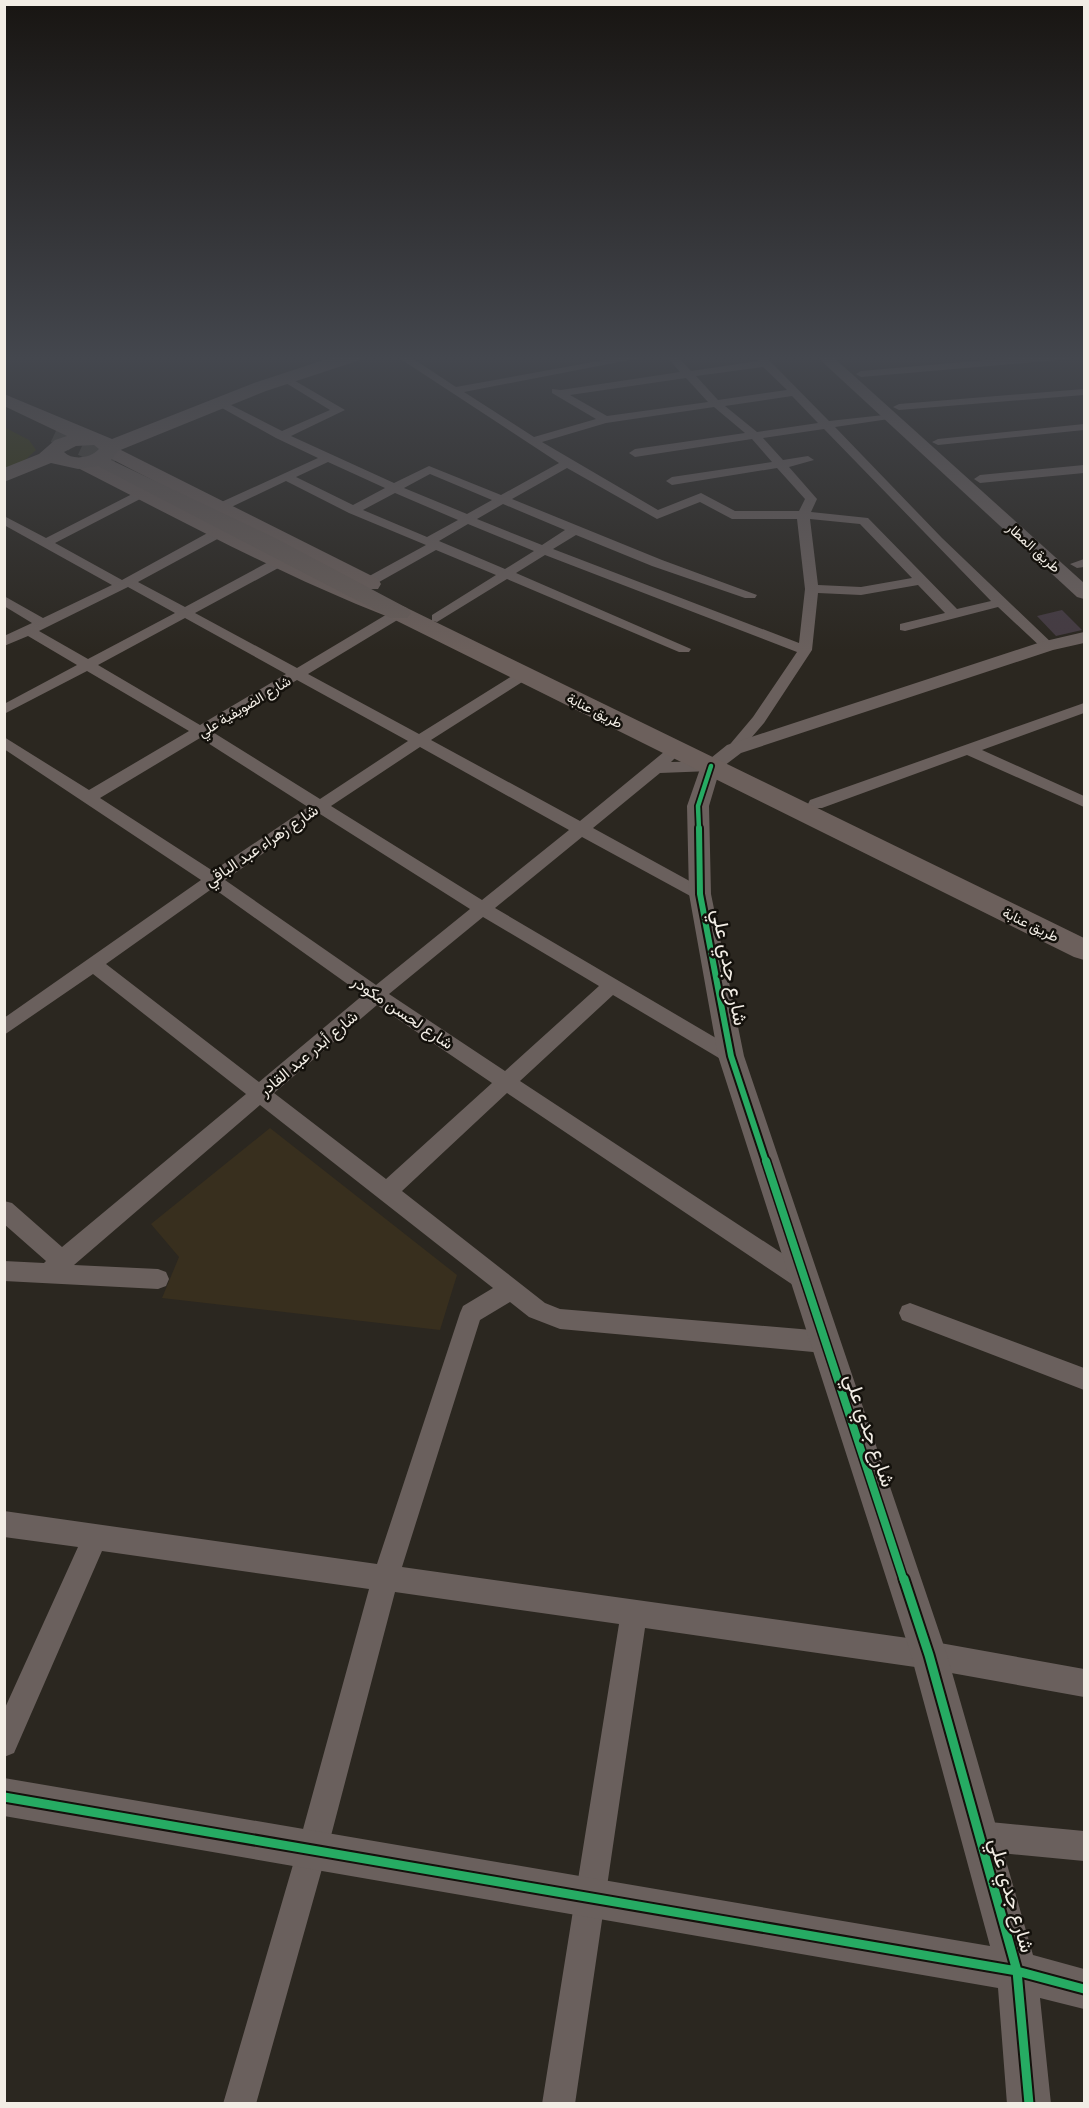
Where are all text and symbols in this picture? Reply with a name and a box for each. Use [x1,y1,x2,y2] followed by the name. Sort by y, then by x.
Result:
[1002,518,1064,576] street label: طريق المطار
[195,672,296,744] street label: شارع الضويفية علي
[564,689,626,732] street label: طريق عنابة
[200,800,324,894] street label: شارع زهراء عبد الباقي
[1000,903,1062,946] street label: طريق عنابة
[702,907,754,1028] street label: شارع جدي علي
[347,970,457,1055] street label: شارع لحسن مكودر
[254,1006,363,1102] street label: شارع أبدر عبد القادر
[835,1370,902,1492] street label: شارع جدي علي
[979,1835,1041,1957] street label: شارع جدي علي

